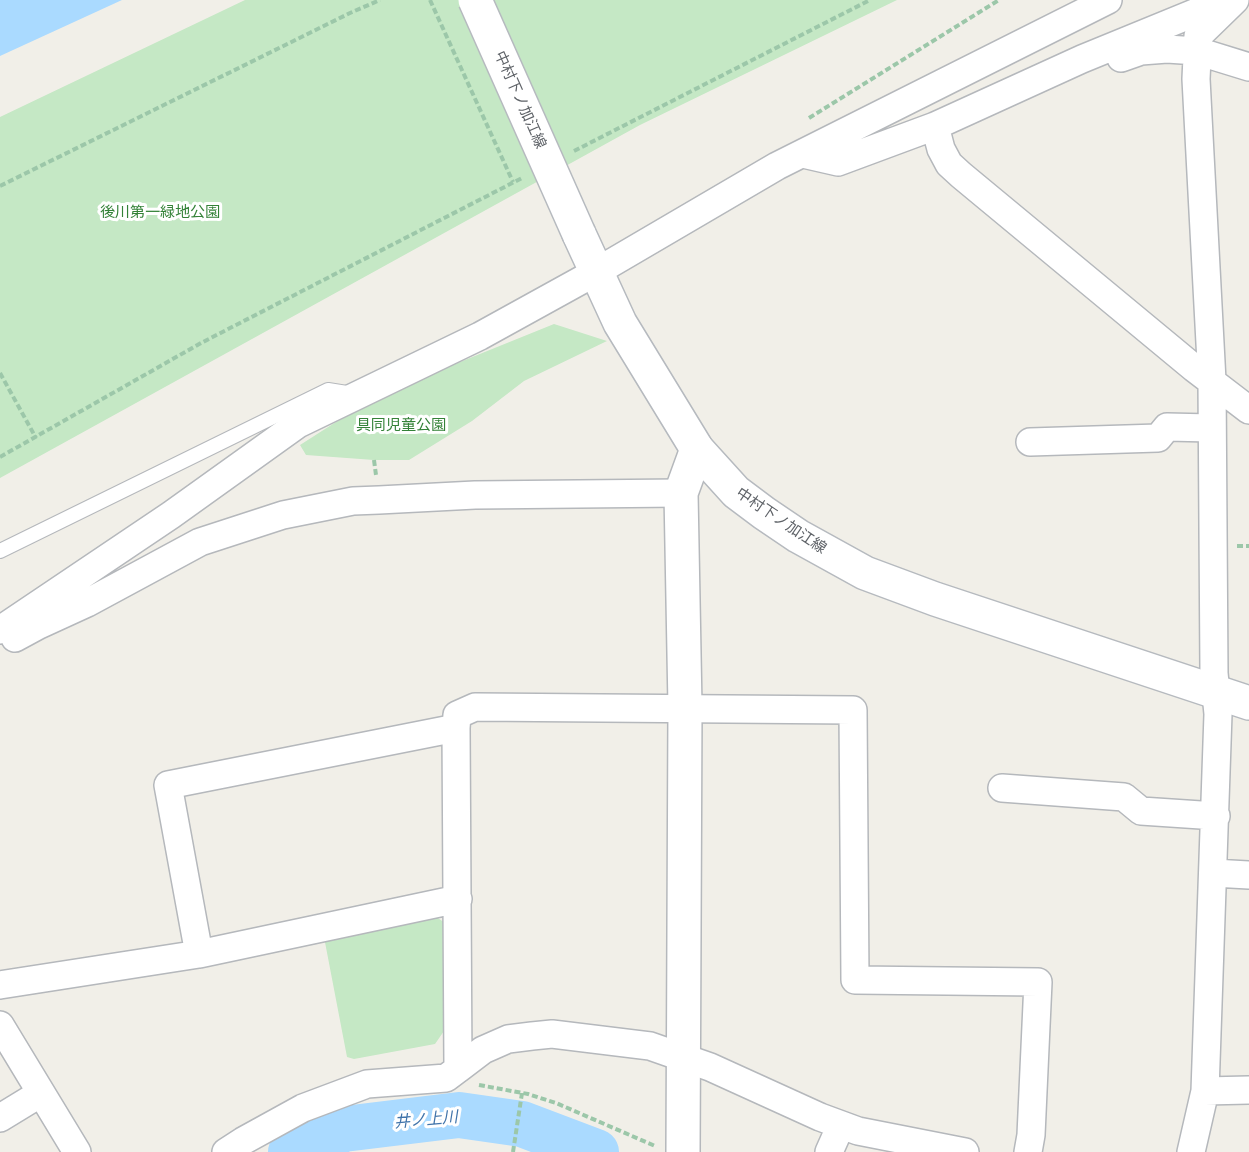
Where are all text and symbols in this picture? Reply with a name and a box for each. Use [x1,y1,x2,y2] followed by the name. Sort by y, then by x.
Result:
[490,48,550,152] street label: 中村下ノ加江線
[100,204,220,222] park label: 後川第一緑地公園
[356,417,446,435] park label: 具同児童公園
[732,484,830,558] street label: 中村下ノ加江線
[393,1108,459,1132] water label: 井ノ上川

